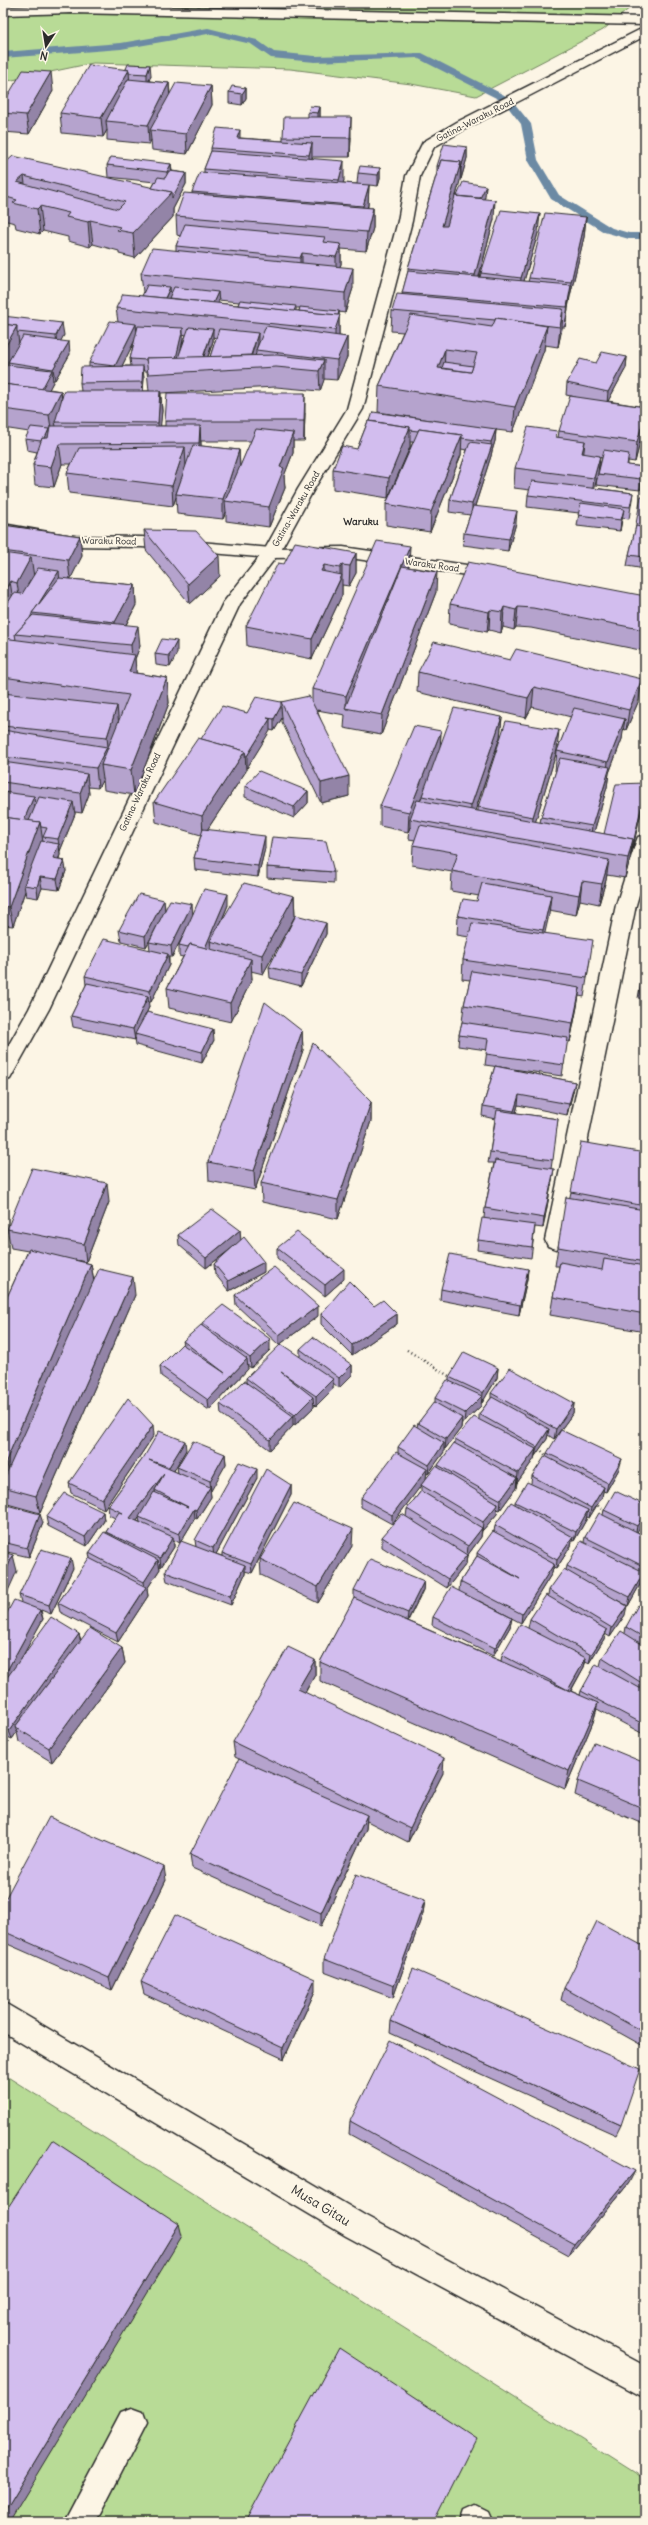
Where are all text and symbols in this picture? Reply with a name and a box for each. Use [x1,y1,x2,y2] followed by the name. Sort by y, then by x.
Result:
[26,26,66,66] north arrow
[39,48,49,63] text: N
[434,95,515,144] street label: Gatina-Waraku Road
[269,469,322,548] street label: Gatina-Waraku Road
[343,515,379,528] district label: Waruku
[81,535,137,546] street label: Waraku Road
[404,555,460,574] street label: Waraku Road
[117,751,163,833] street label: Gatina-Waraku Road
[288,2181,354,2230] street label: Musa Gitau

